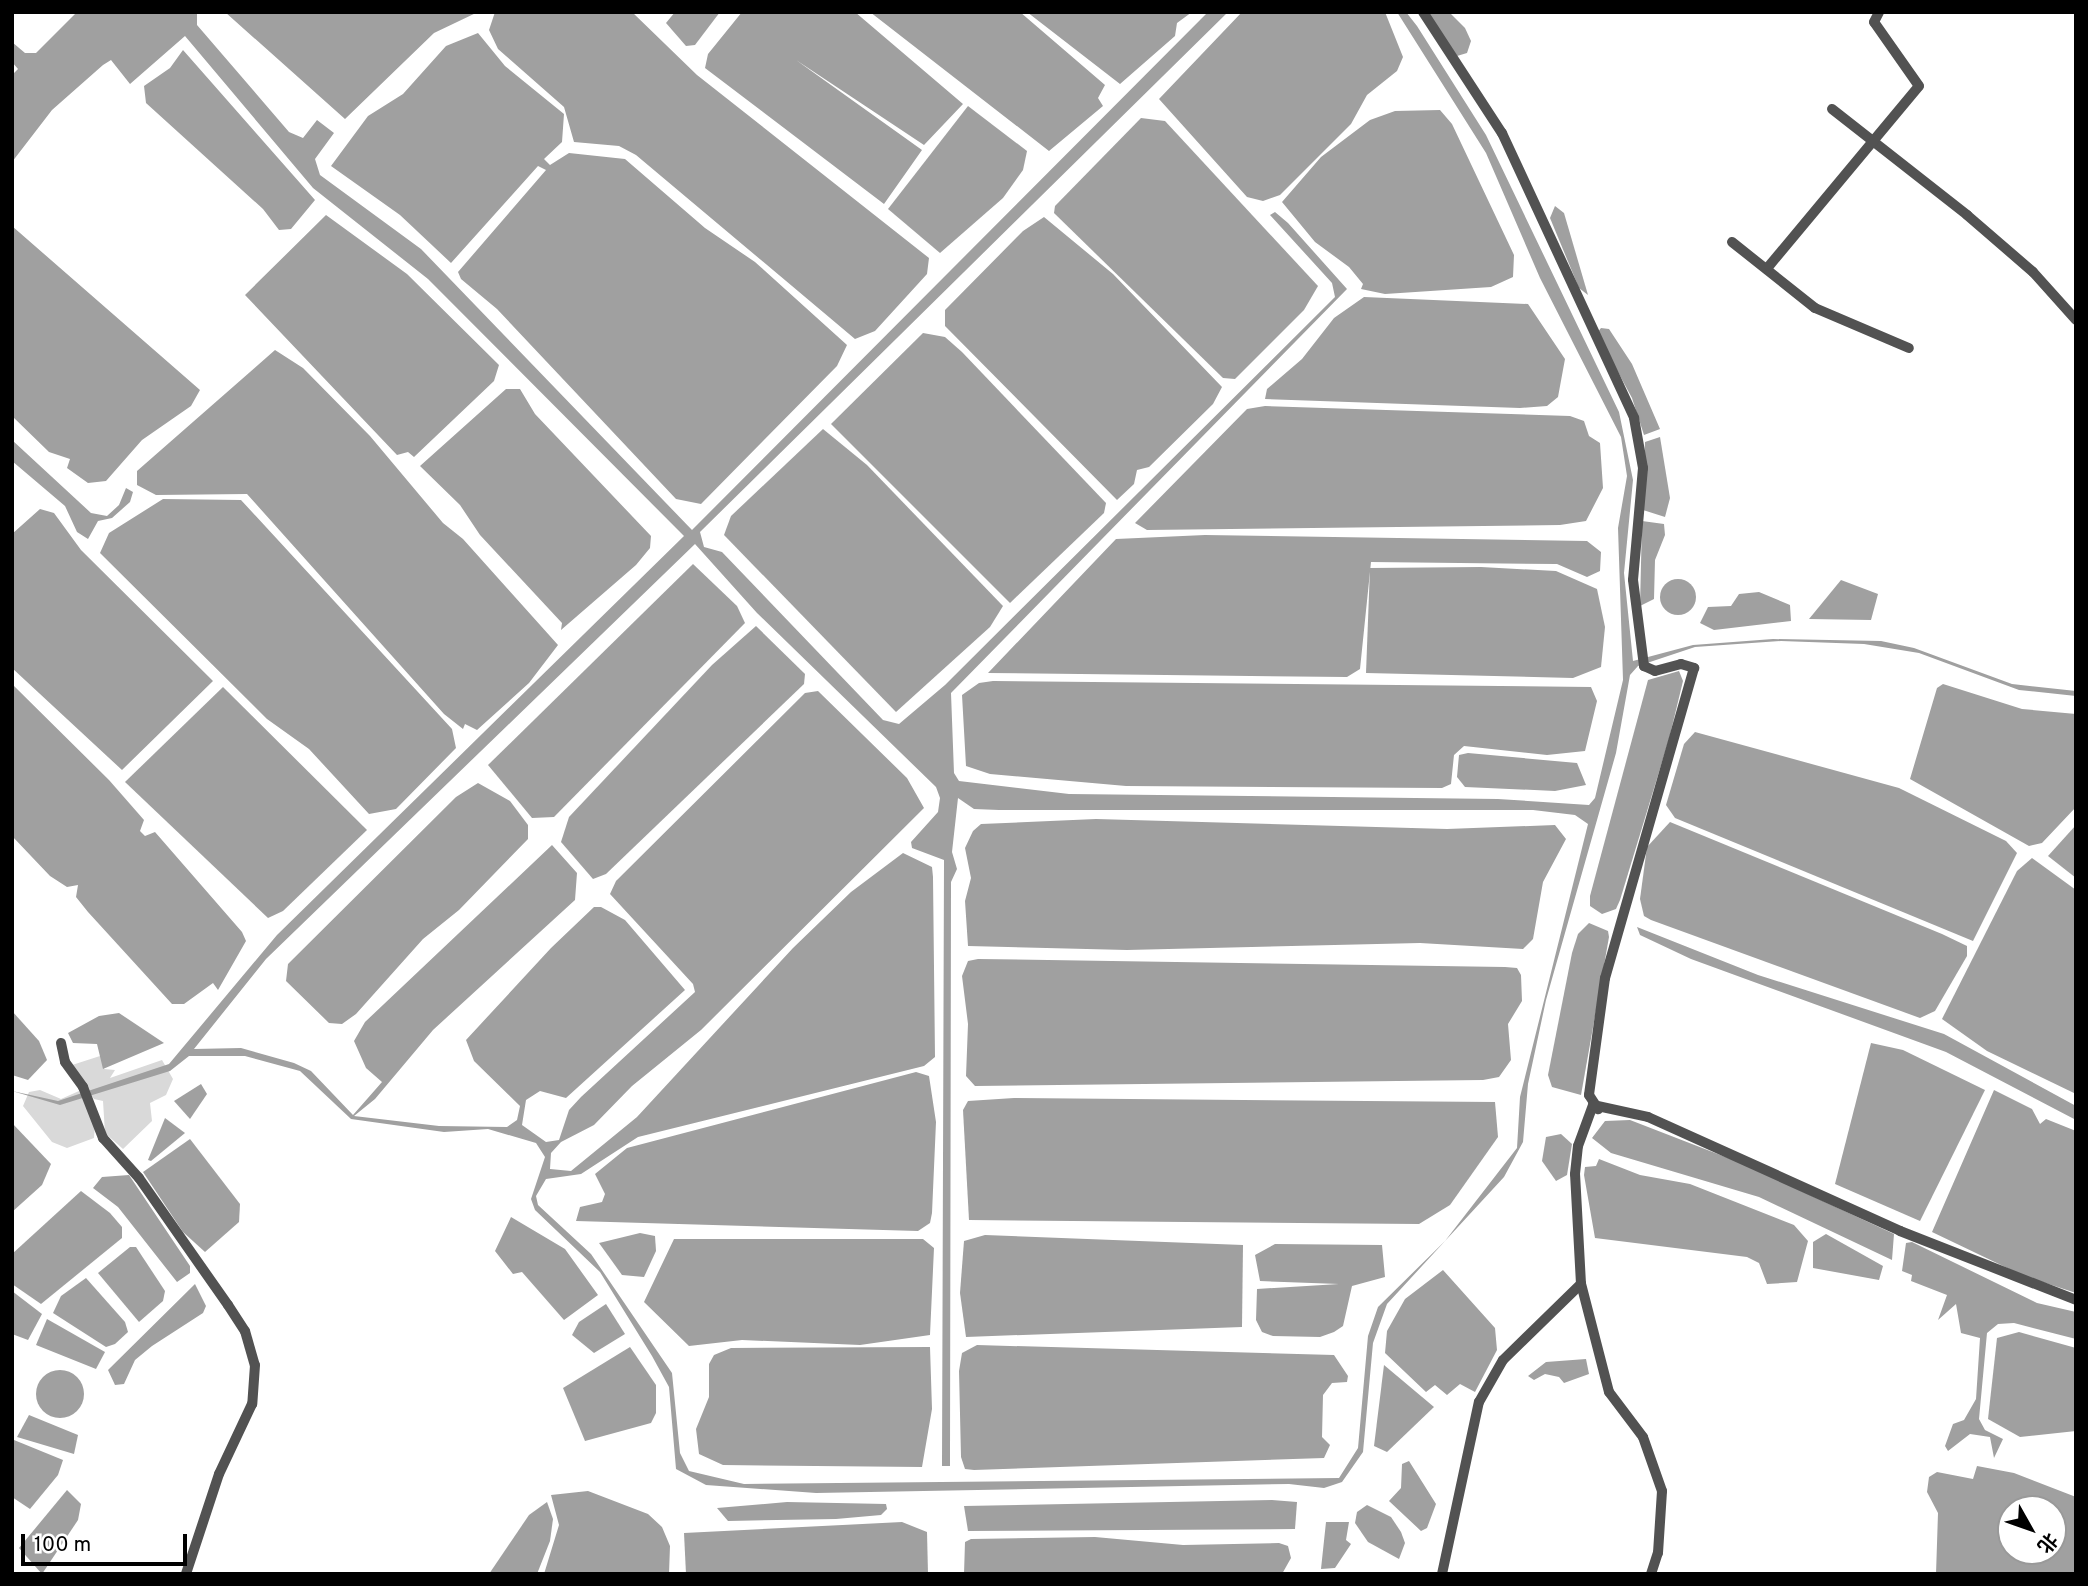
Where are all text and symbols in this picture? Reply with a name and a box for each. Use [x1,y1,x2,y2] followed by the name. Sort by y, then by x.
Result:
[1997,1495,2067,1565] north arrow
[24,1520,191,1564] scale bar
[2031,1527,2062,1557] text: 北
[34,1532,91,1559] text: 100 m

